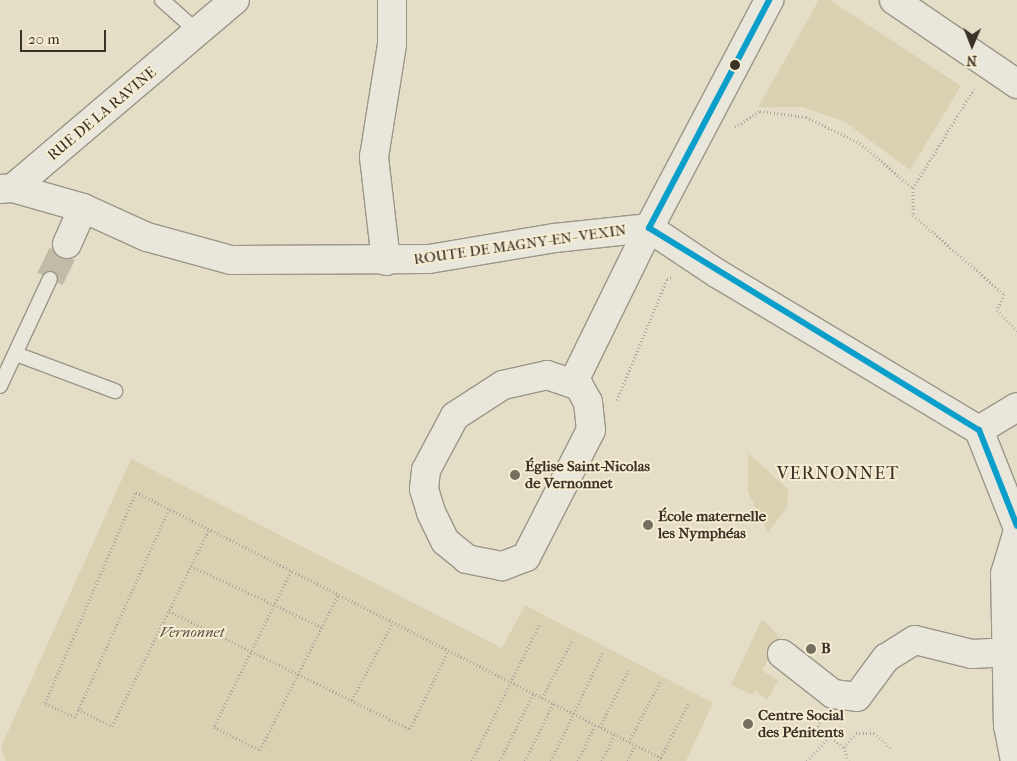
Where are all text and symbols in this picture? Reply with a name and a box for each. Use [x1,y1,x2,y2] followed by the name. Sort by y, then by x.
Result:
[22,20,109,52] scale bar
[947,20,997,70] north arrow
[28,30,60,48] text: 20 m
[966,52,977,69] text: N
[730,60,740,70] unlabelled marker
[44,63,160,165] street label: RUE DE LA RAVINE
[412,221,628,269] street label: ROUTE DE MAGNY-EN- VEXIN
[525,457,650,492] place label: Église Saint-Nicolas de Vernonnet
[776,463,900,485] district label: VERNONNET
[509,469,521,481] marker: Église Saint-Nicolas de Vernonnet
[658,507,766,542] place label: École maternelle les Nymphéas
[642,519,654,531] marker: École maternelle les Nymphéas
[160,624,224,642] park label: Vernonnet
[821,640,831,658] place label: B
[805,643,817,655] marker: B
[758,706,844,741] place label: Centre Social des Pénitents
[742,718,754,730] marker: Centre Social des Pénitents

